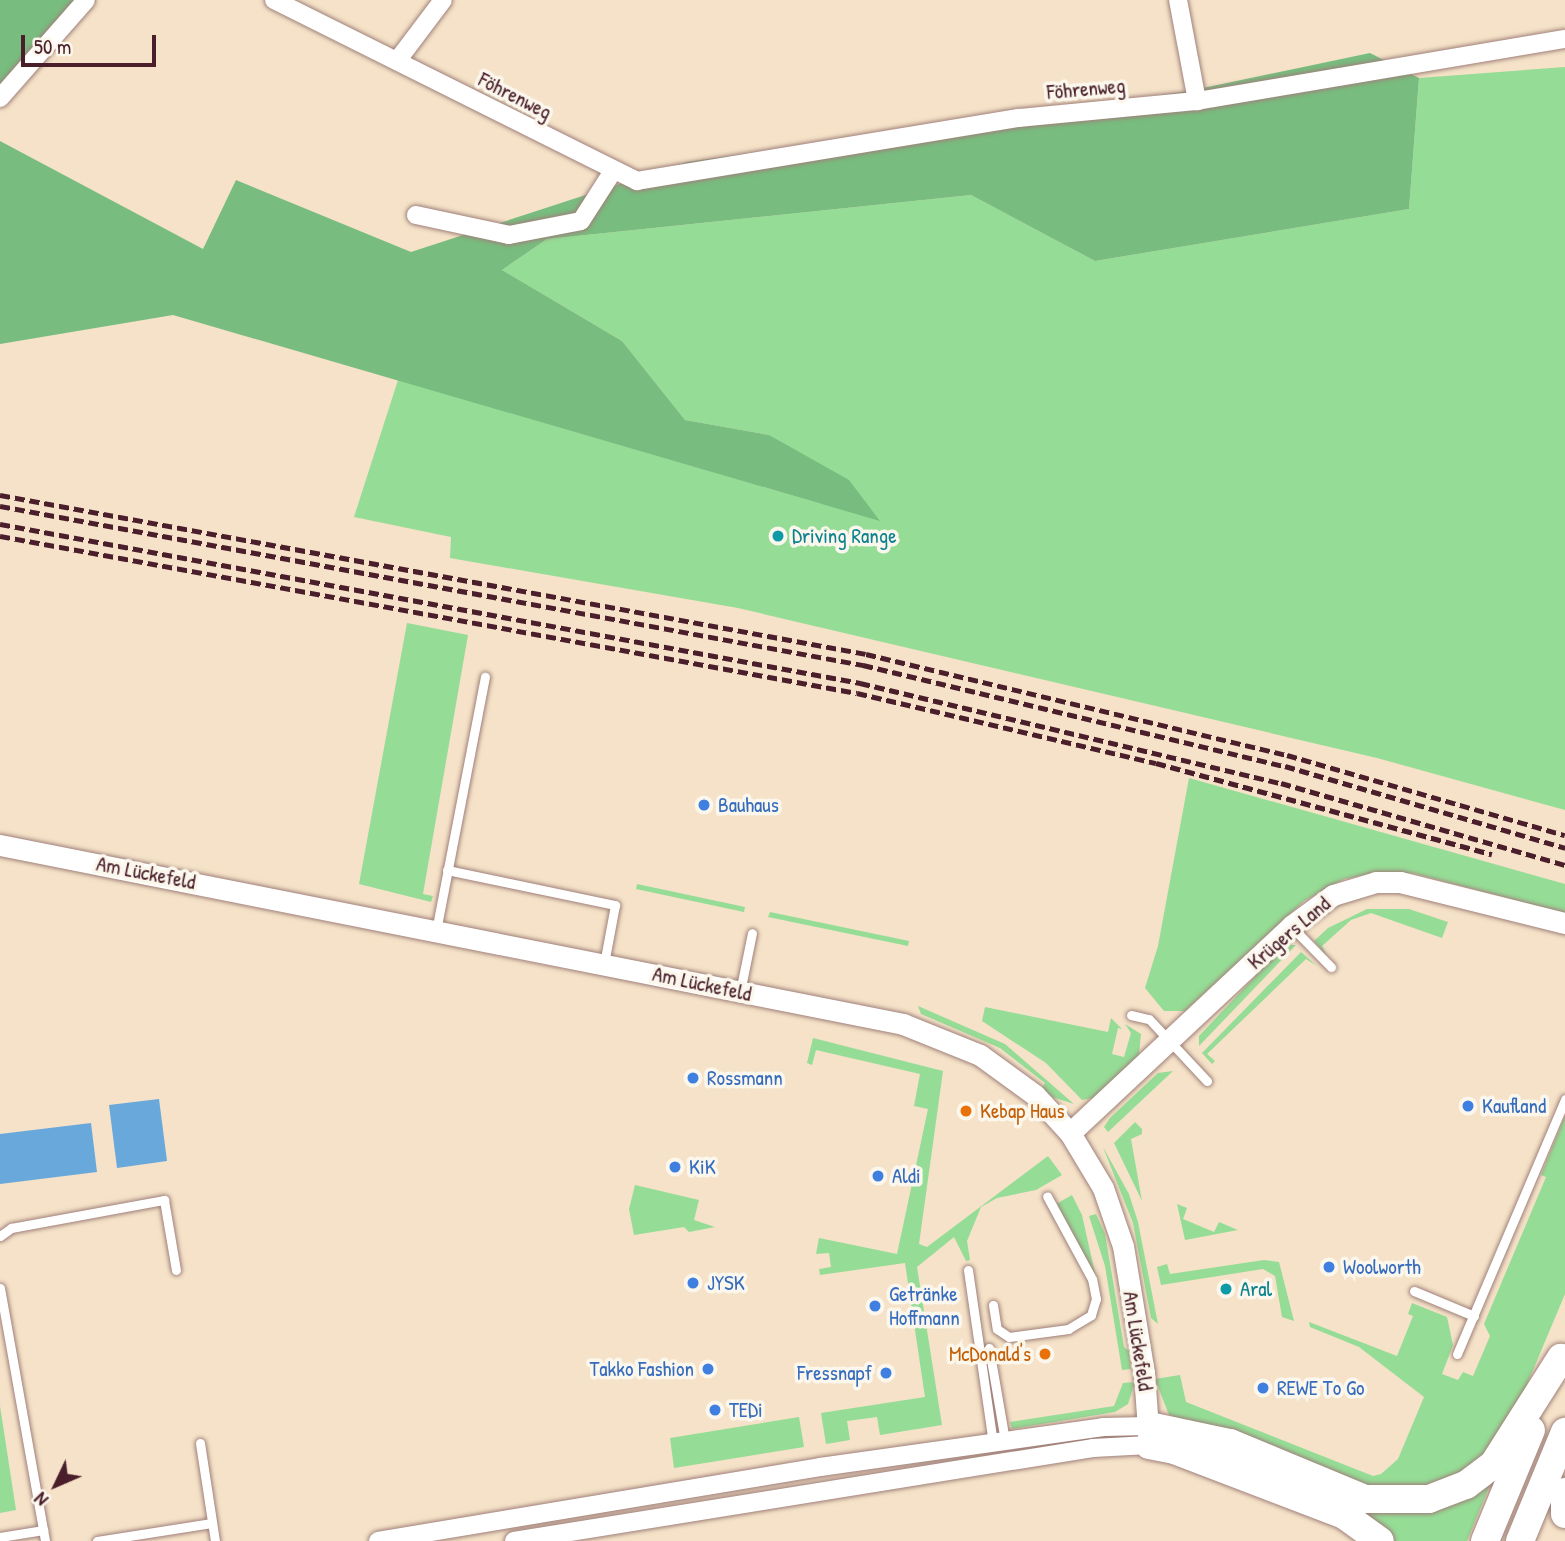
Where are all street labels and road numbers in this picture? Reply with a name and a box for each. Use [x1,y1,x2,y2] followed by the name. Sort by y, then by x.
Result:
[474,67,556,125] street label: Föhrenweg
[1046,73,1126,105] street label: Föhrenweg
[94,851,198,895] street label: Am Lückefeld
[1243,891,1335,975] street label: Krügers Land
[650,961,754,1007] street label: Am Lückefeld
[1118,1289,1158,1393] street label: Am Lückefeld

